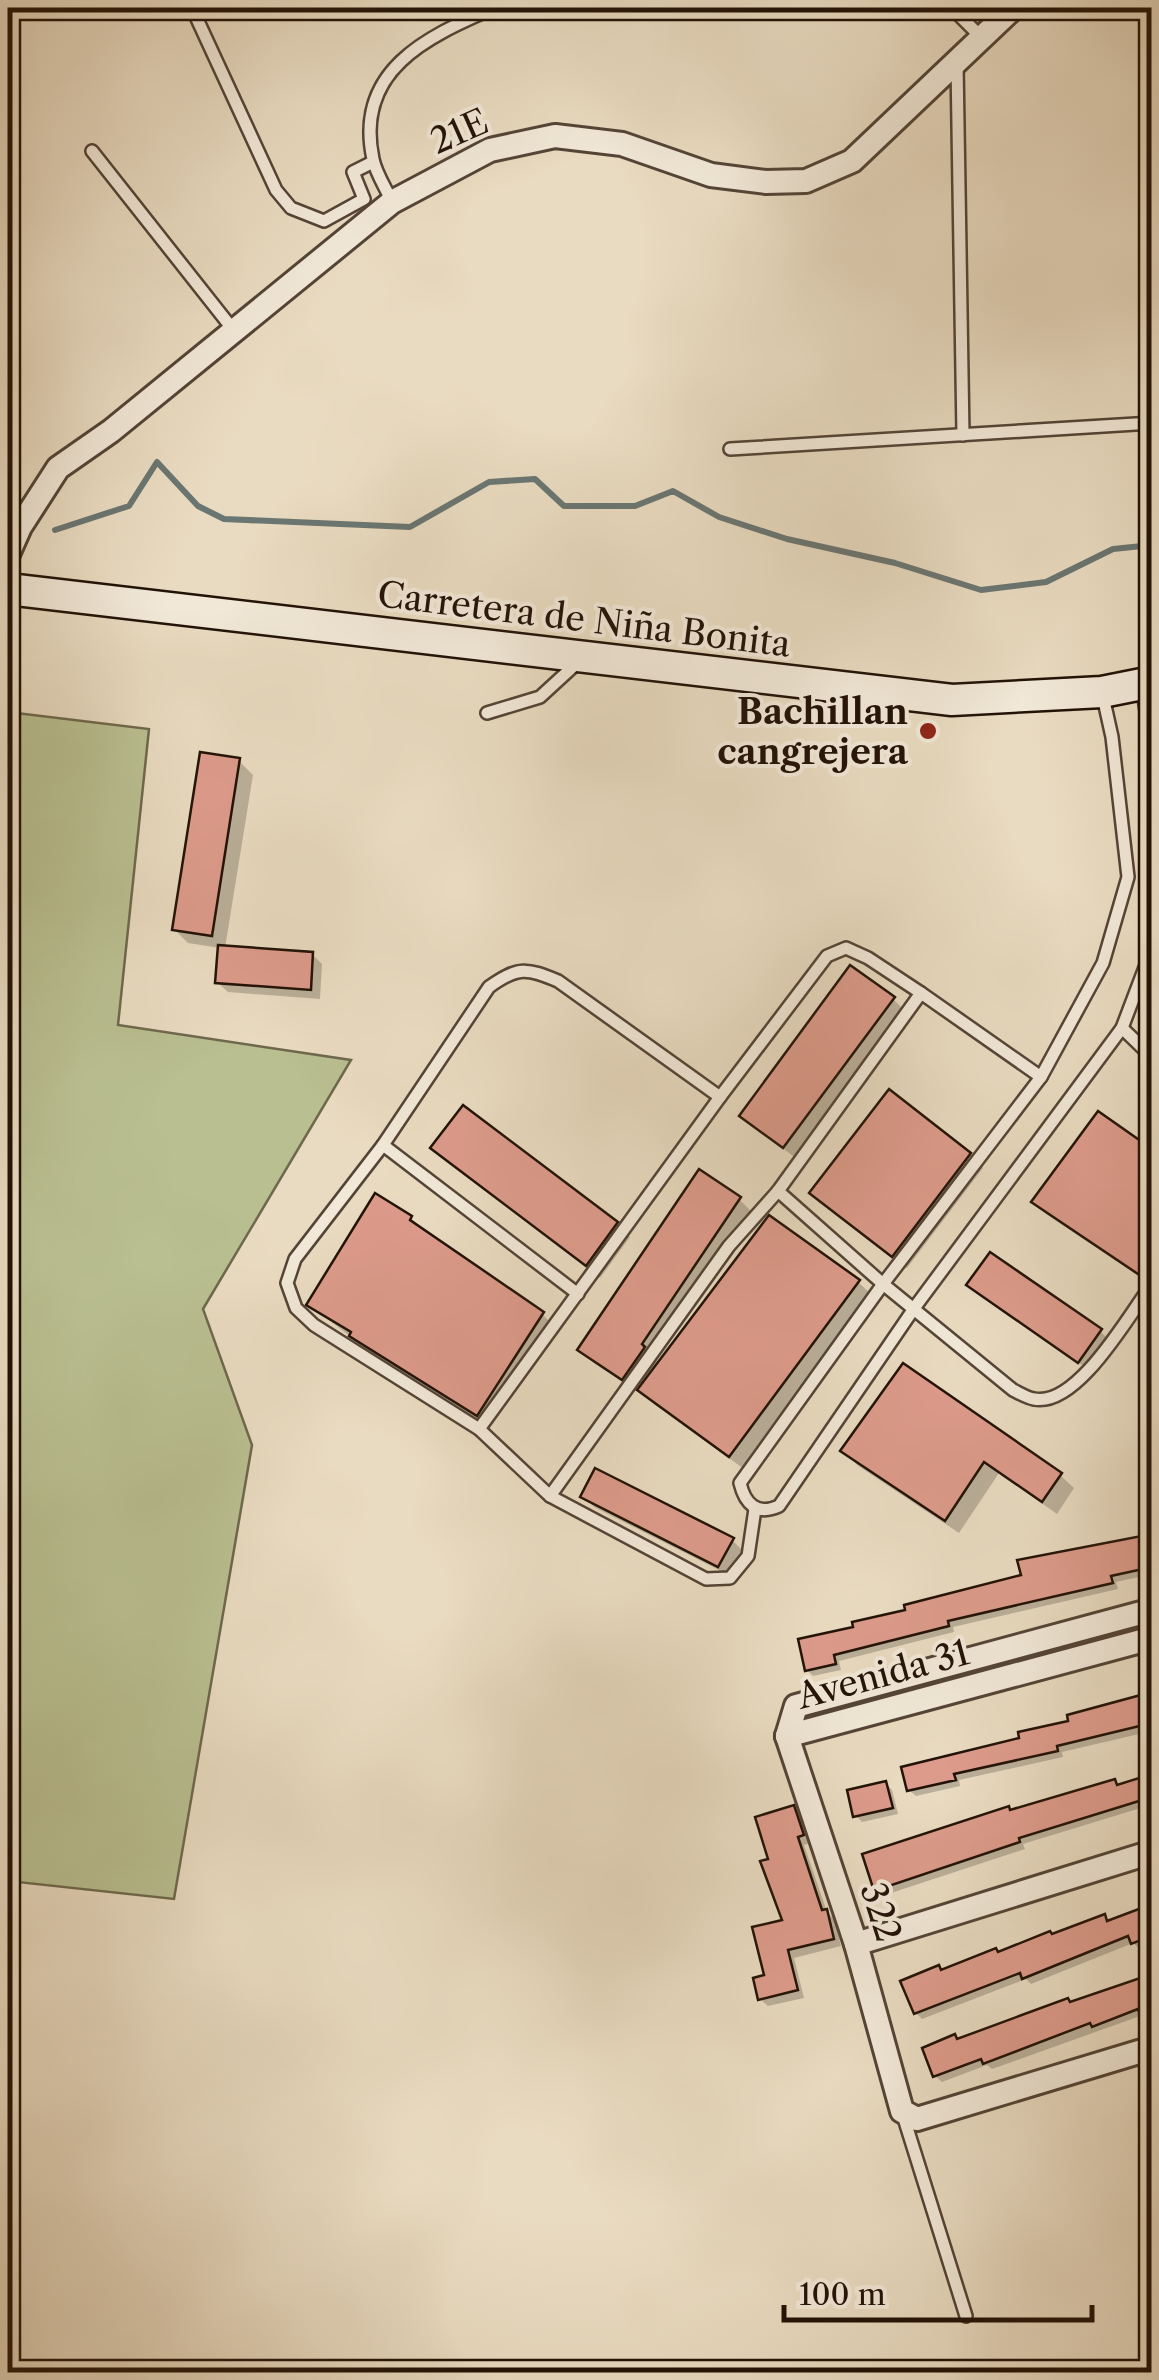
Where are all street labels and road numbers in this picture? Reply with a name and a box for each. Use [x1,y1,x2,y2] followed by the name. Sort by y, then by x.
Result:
[423,99,495,163] street label: 21E
[375,572,793,666] street label: Carretera de Niña Bonita
[791,1630,974,1718] street label: Avenida 31
[851,1877,911,1947] street label: 322

